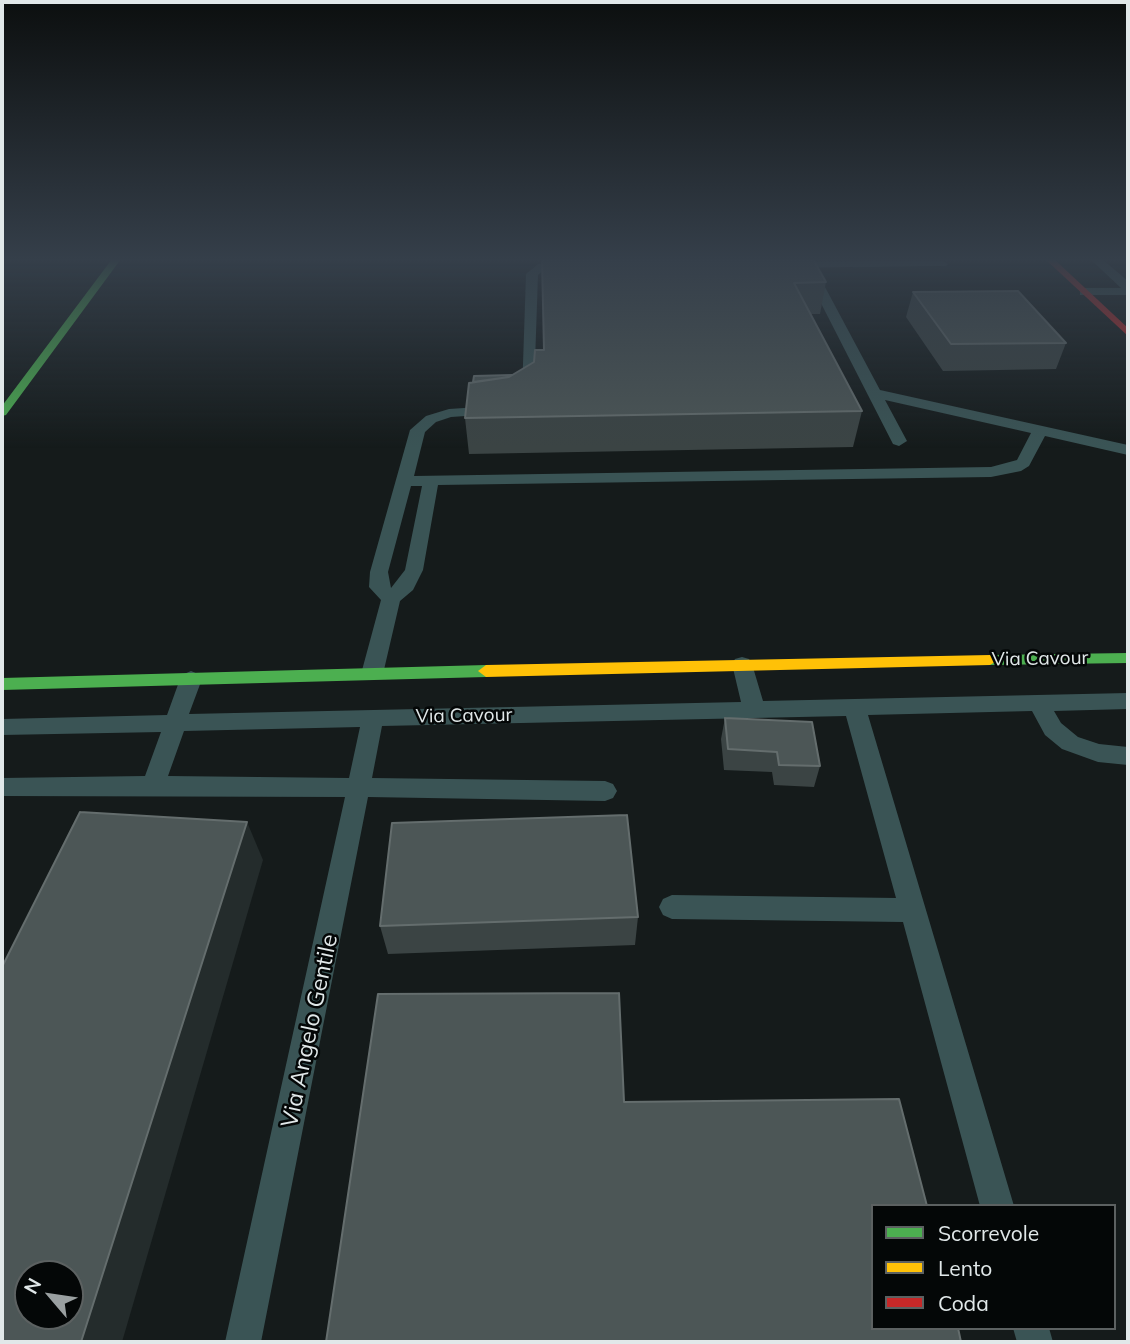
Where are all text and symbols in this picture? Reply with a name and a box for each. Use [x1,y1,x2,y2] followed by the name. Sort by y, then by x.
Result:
[991,647,1089,671] street label: Via Cavour
[415,704,513,728] street label: Via Cavour
[276,932,344,1130] street label: Via Angelo Gentile
[871,1204,1116,1330] legend
[938,1220,1039,1246] text: Scorrevole
[938,1255,992,1281] text: Lento
[14,1260,84,1330] north arrow
[18,1274,46,1298] text: N
[938,1290,989,1316] text: Coda

